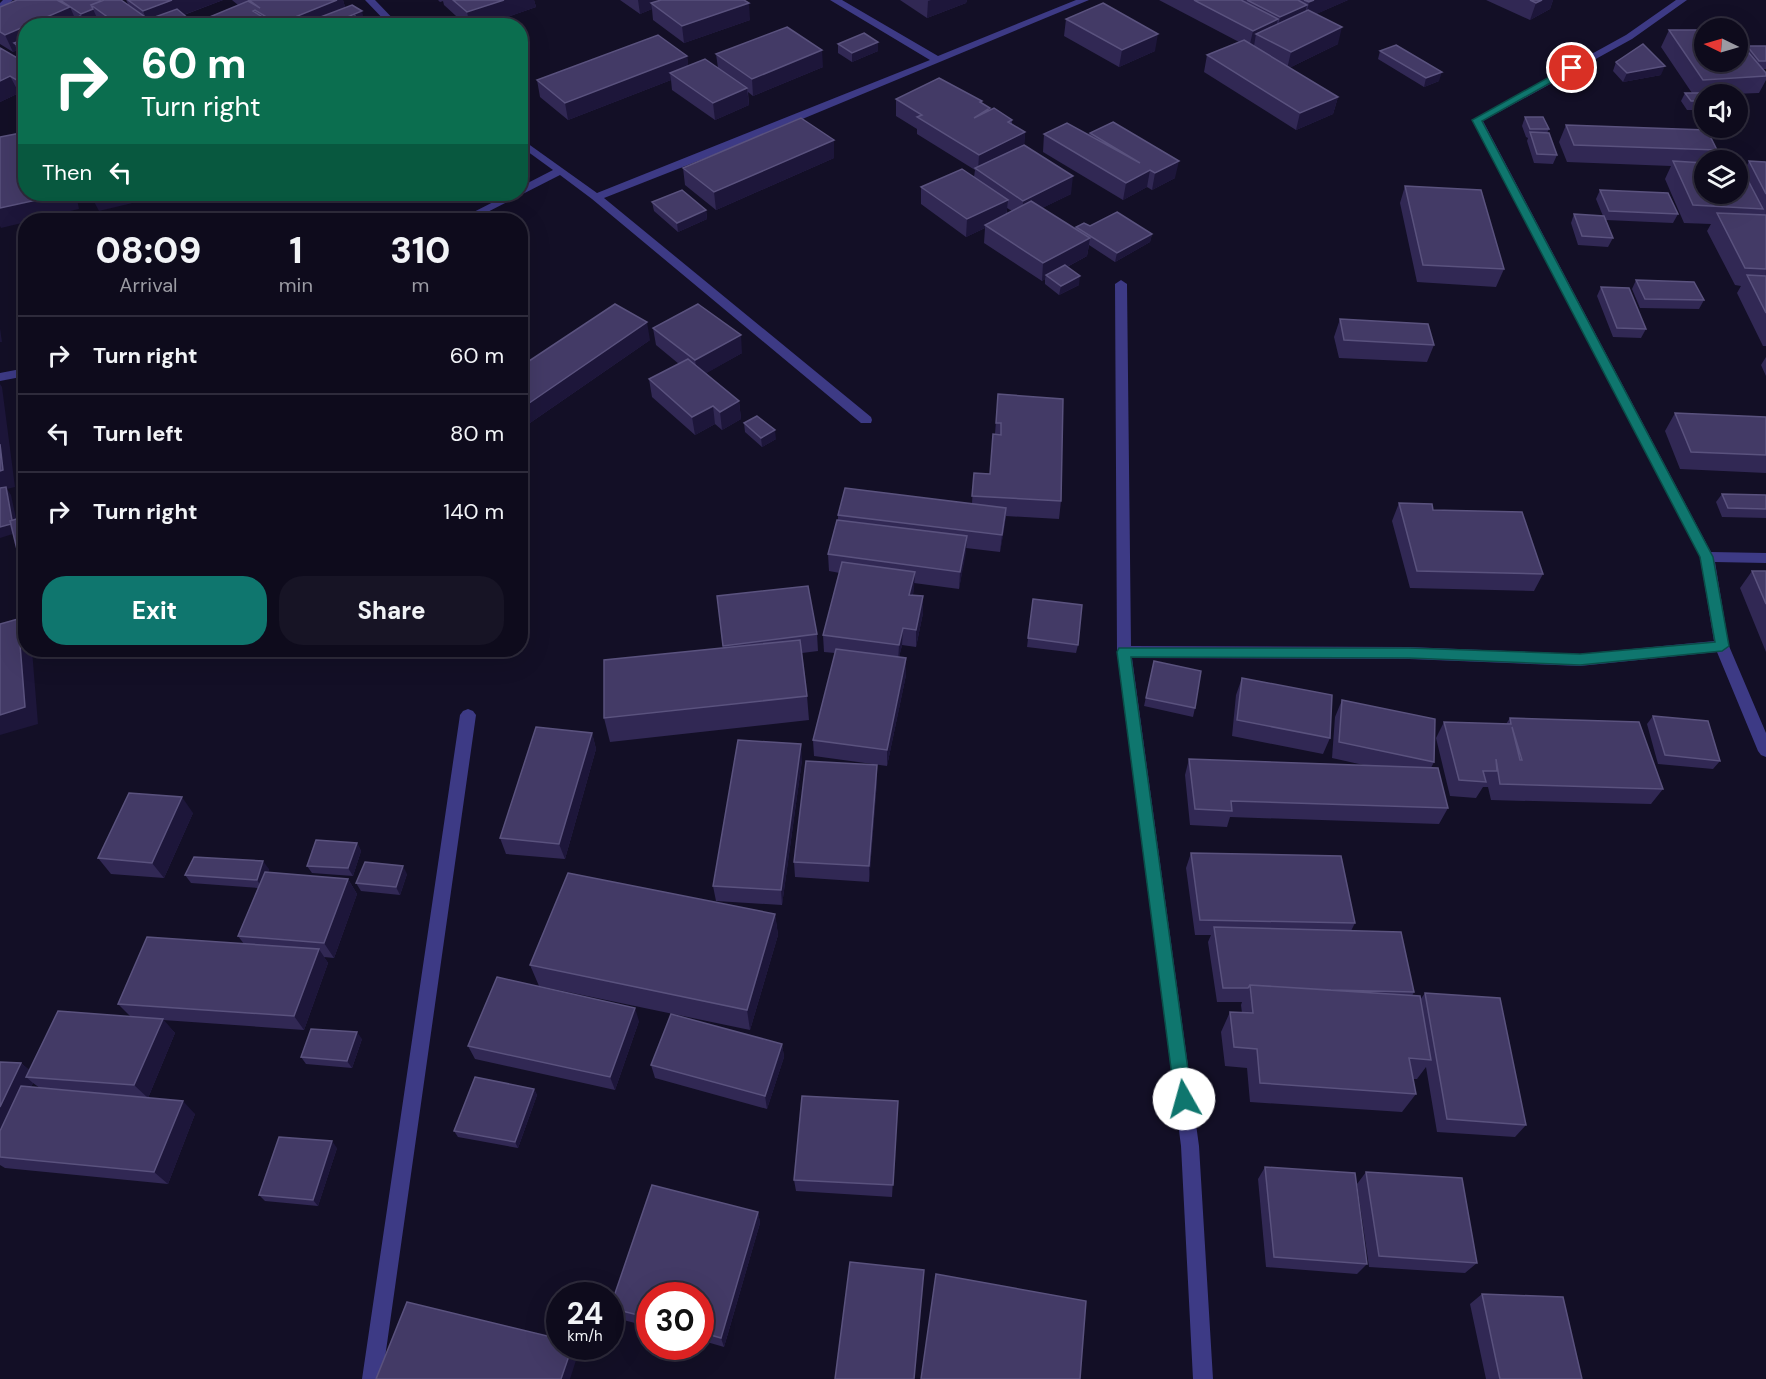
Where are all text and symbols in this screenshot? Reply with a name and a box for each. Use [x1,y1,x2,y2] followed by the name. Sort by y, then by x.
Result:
[1694,18,1748,72] north arrow
[1694,18,1748,204] map controls
[141,36,247,91] text: 60 m
[42,42,120,120] icon: right
[1546,42,1597,93] pin
[1555,51,1588,84] icon: arrive
[1694,84,1748,138] button: sound
[141,89,261,124] text: Turn right
[1694,150,1748,204] button: layers
[104,156,137,189] icon: left
[42,158,92,187] text: Then
[95,227,201,274] text: 08:09
[289,227,302,274] text: 1
[390,227,451,274] text: 310
[119,272,178,298] text: Arrival
[279,272,313,298] text: min
[412,272,429,298] text: m
[42,339,75,372] icon: right
[93,341,198,370] text: Turn right
[450,341,504,370] text: 60 m
[42,417,75,450] icon: left
[93,419,183,448] text: Turn left
[450,419,504,448] text: 80 m
[42,495,75,528] icon: right
[93,497,198,526] text: Turn right
[443,497,504,526] text: 140 m
[42,576,267,645] button: Exit
[279,576,504,645] button: Share
[1152,1067,1216,1131] position arrow
[636,1282,714,1360] speed limit sign: 30
[567,1294,603,1333] text: 24
[567,1326,603,1346] text: km/h

